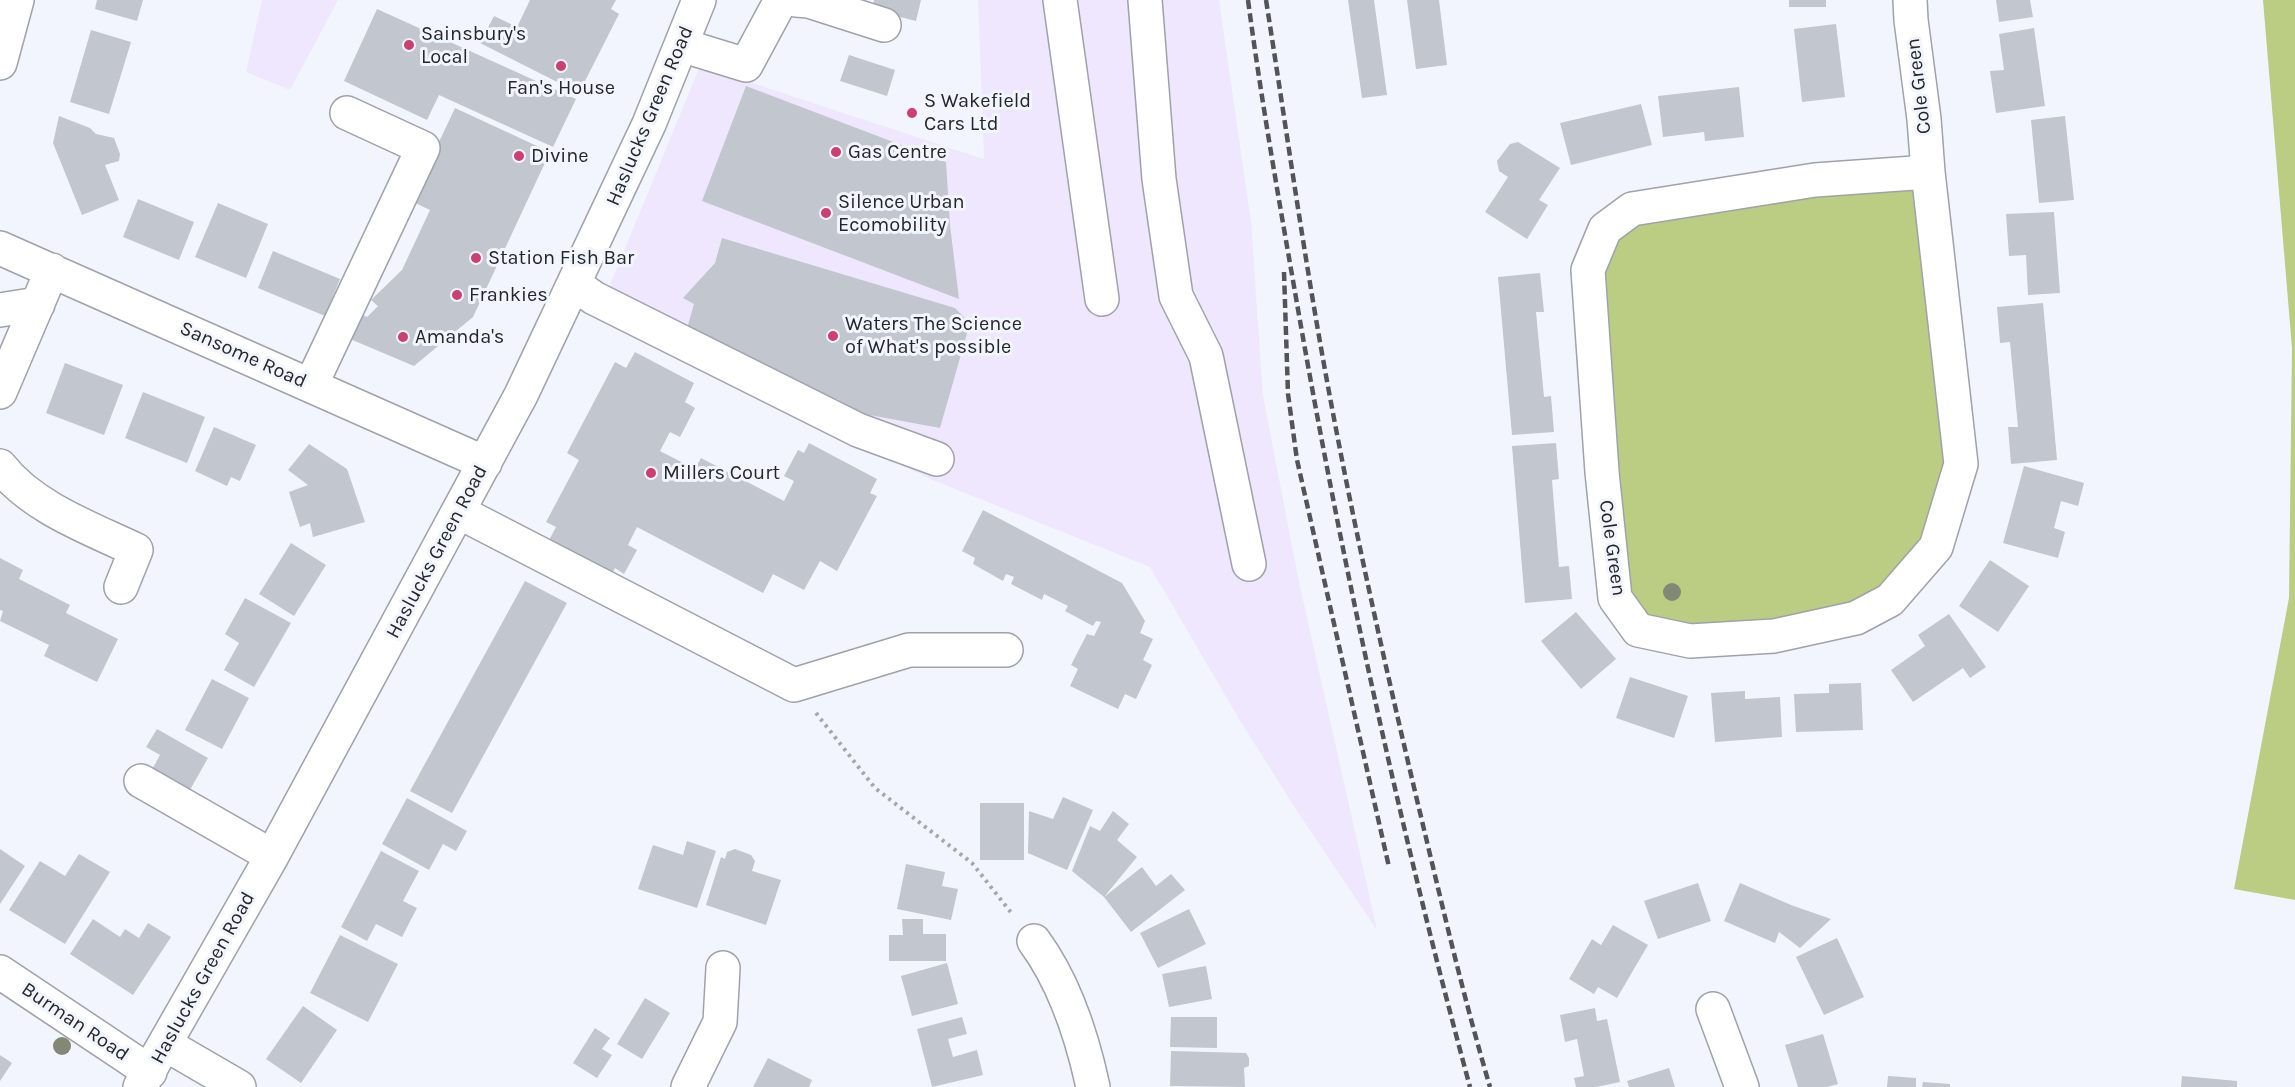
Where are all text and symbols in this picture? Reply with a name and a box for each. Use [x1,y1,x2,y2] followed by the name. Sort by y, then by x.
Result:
[421,22,526,69] place label: Sainsbury's Local
[601,23,699,209] street label: Haslucks Green Road
[1901,37,1937,135] street label: Cole Green
[402,38,416,52] marker: Sainsbury's Local
[554,59,568,73] marker: Fan's House
[507,76,615,100] place label: Fan's House
[924,89,1031,136] place label: S Wakefield Cars Ltd
[905,106,919,120] marker: S Wakefield Cars Ltd
[848,140,947,164] place label: Gas Centre
[531,144,589,168] place label: Divine
[829,145,843,159] marker: Gas Centre
[512,149,526,163] marker: Divine
[838,190,965,237] place label: Silence Urban Ecomobility
[819,206,833,220] marker: Silence Urban Ecomobility
[488,246,634,270] place label: Station Fish Bar
[469,251,483,265] marker: Station Fish Bar
[469,283,548,307] place label: Frankies
[450,288,464,302] marker: Frankies
[845,312,1022,359] place label: Waters The Science of What's possible
[176,316,310,394] street label: Sansome Road
[415,325,504,349] place label: Amanda's
[826,329,840,343] marker: Waters The Science of What's possible
[396,330,410,344] marker: Amanda's
[381,461,493,643] street label: Haslucks Green Road
[663,461,780,485] place label: Millers Court
[644,466,658,480] marker: Millers Court
[1593,499,1631,597] street label: Cole Green
[146,888,260,1068] street label: Haslucks Green Road
[17,977,133,1067] street label: Burman Road

